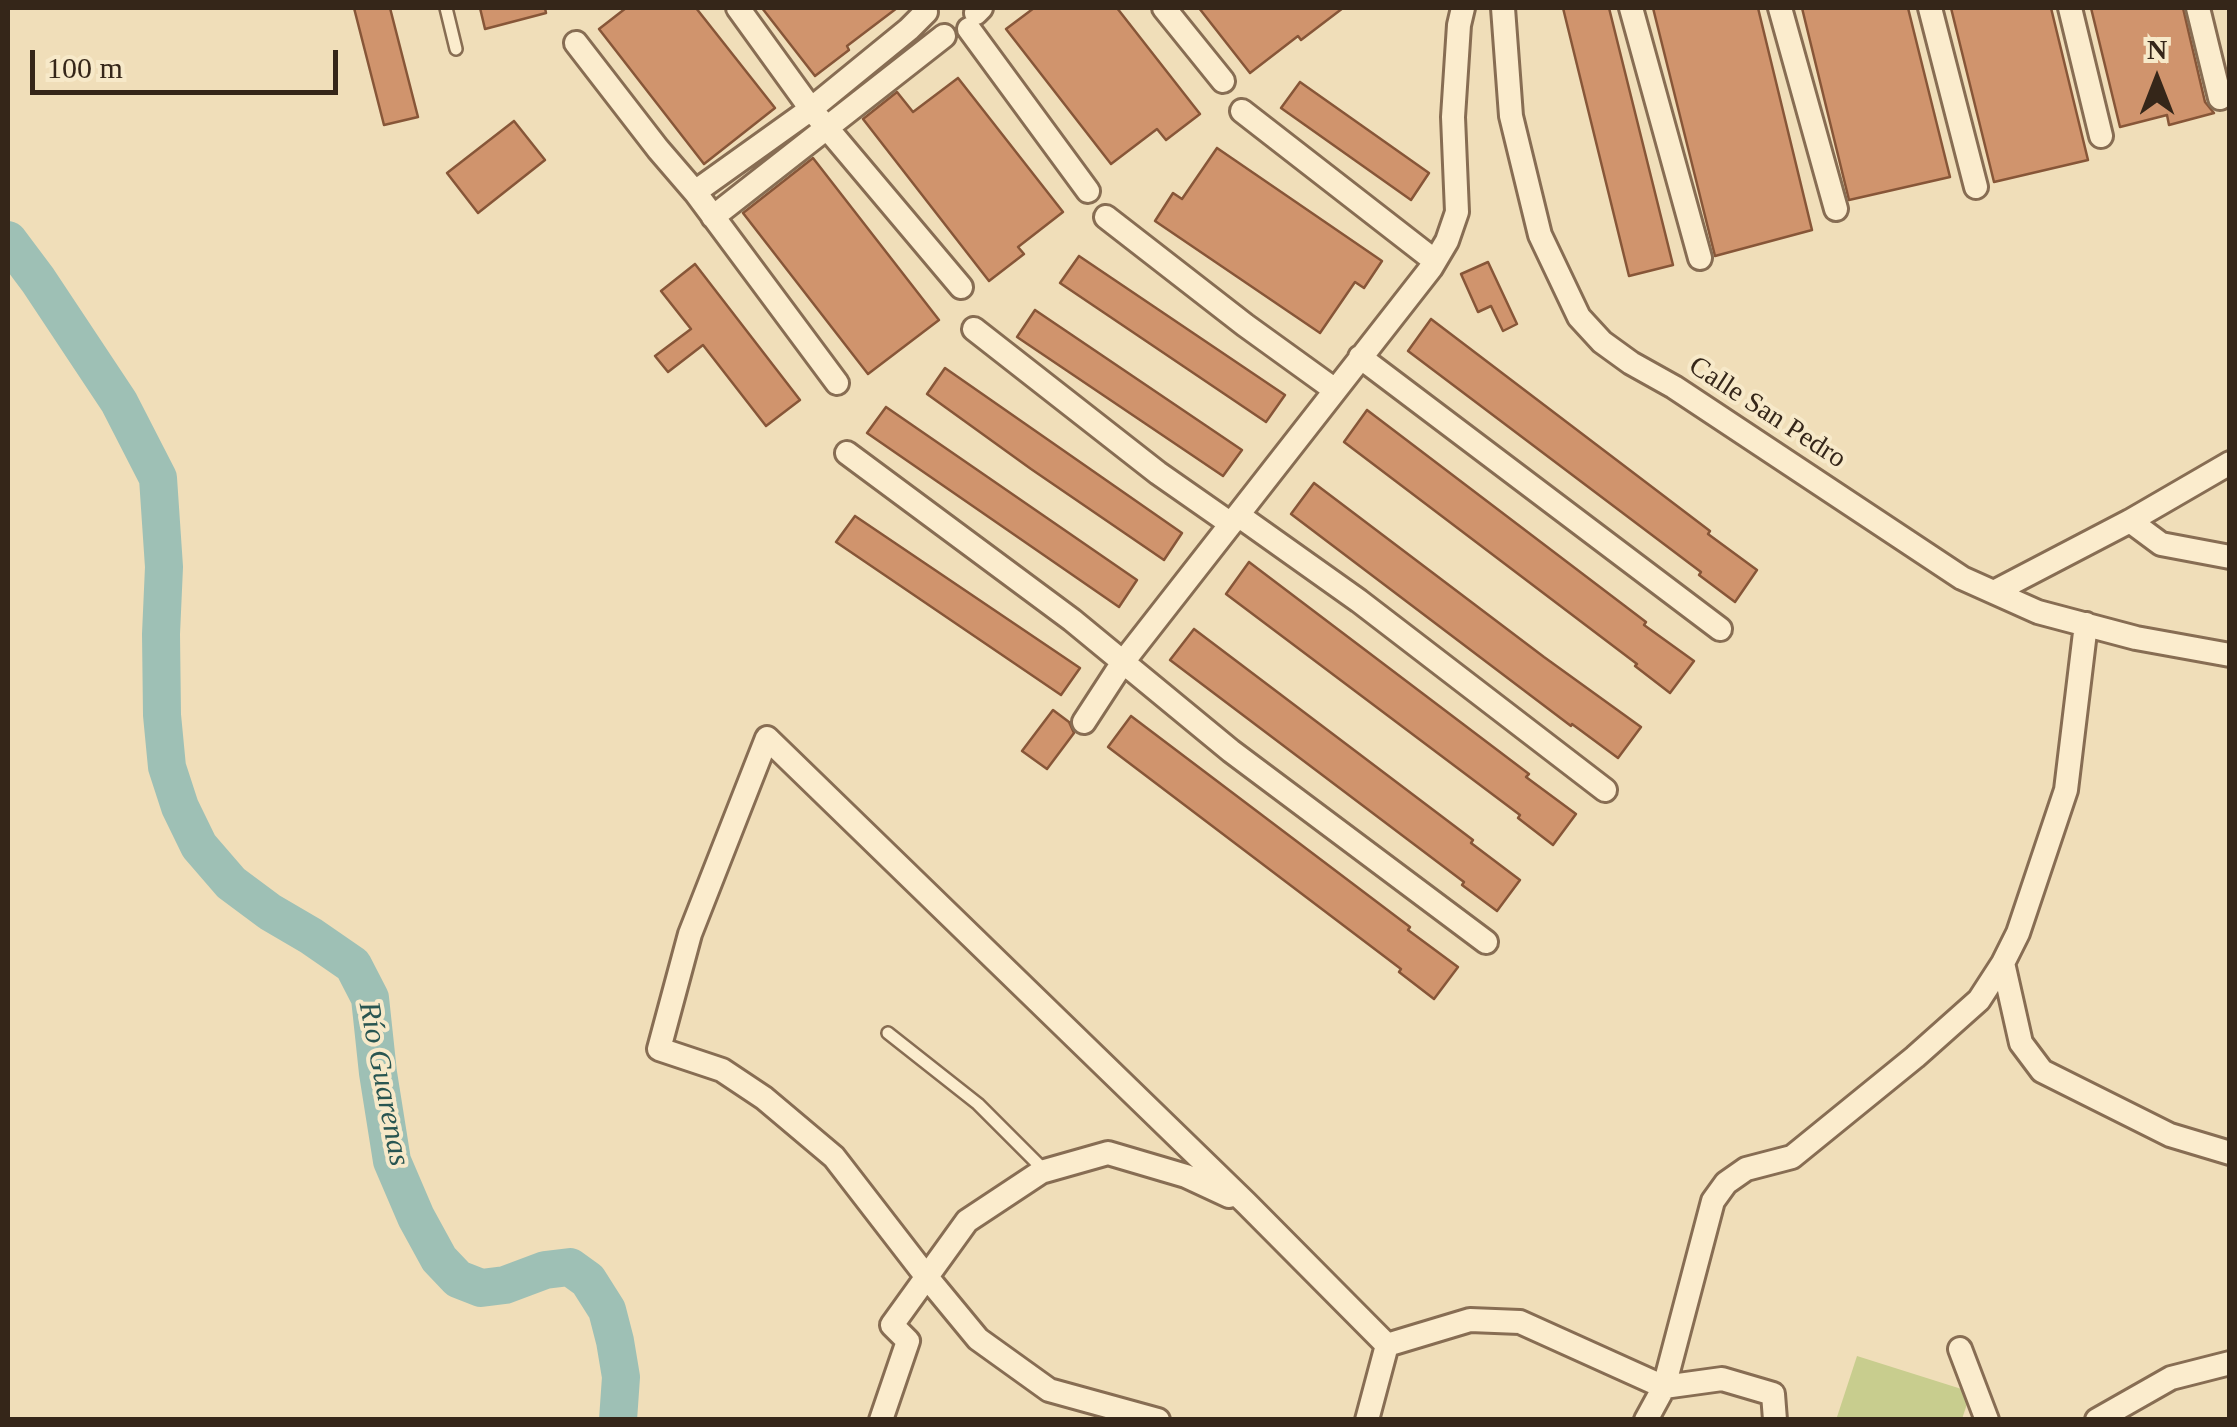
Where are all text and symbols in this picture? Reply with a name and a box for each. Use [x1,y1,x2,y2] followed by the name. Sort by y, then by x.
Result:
[35,30,342,92] scale bar
[2107,30,2207,130] north arrow
[2147,34,2167,65] text: N
[47,51,123,84] text: 100 m
[1682,350,1852,476] street label: Calle San Pedro
[349,999,417,1169] water label: Río Guarenas

